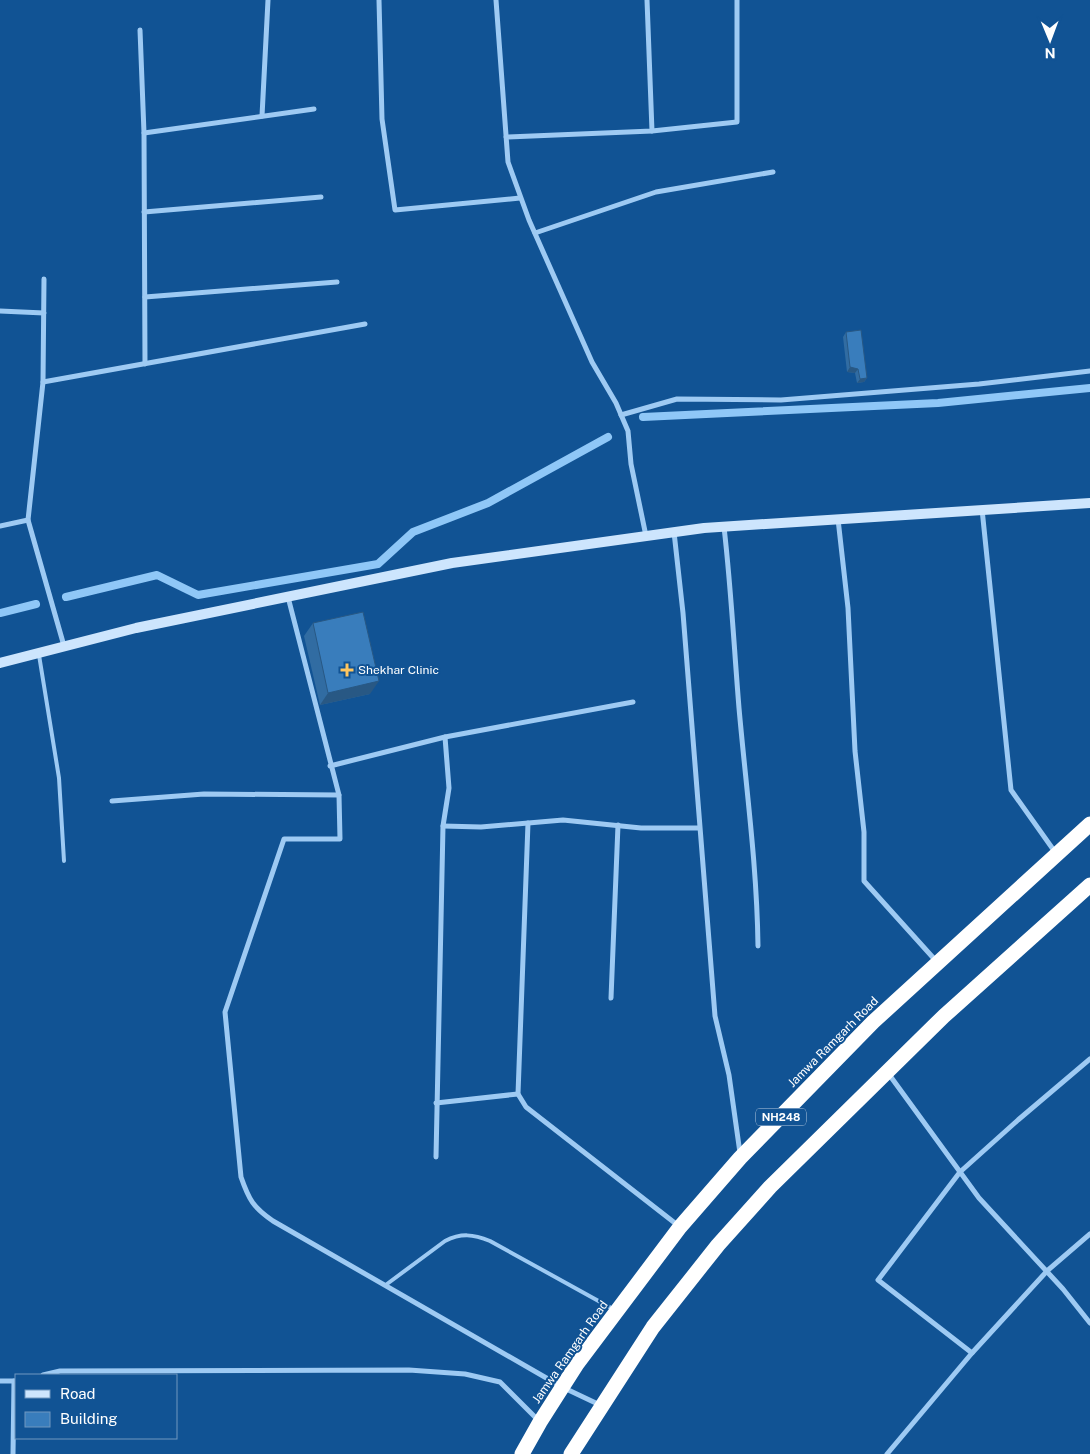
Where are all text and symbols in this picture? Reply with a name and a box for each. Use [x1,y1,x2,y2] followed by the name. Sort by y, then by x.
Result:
[1025,15,1075,65] north arrow
[1045,45,1056,61] text: N
[340,663,354,677] marker: Shekhar Clinic
[358,663,439,677] place label: Shekhar Clinic
[785,994,881,1090] street label: Jamwa Ramgarh Road
[756,1108,806,1126] road number: NH248
[529,1298,611,1406] street label: Jamwa Ramgarh Road
[15,1374,178,1439] legend
[60,1385,96,1402] text: Road
[60,1410,118,1427] text: Building

